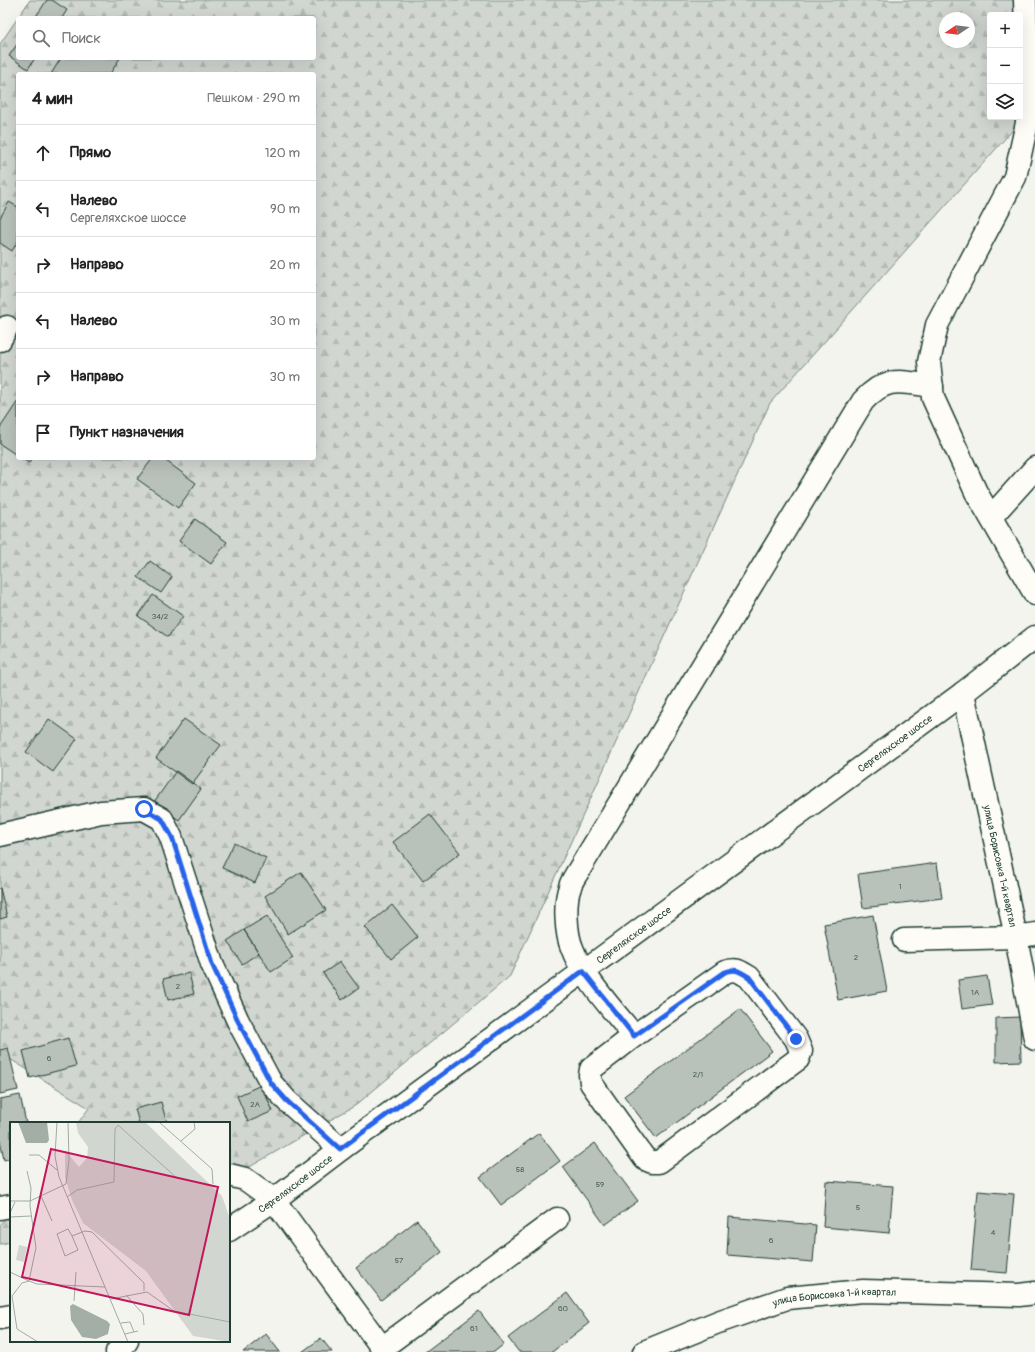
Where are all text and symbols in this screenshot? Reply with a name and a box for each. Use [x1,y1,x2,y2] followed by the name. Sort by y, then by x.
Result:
[939,12,975,48] north arrow
[987,12,1023,120] map controls
[987,12,1023,48] button: +
[16,16,316,60] search box
[30,27,52,49] icon: search
[62,29,101,48] text: Поиск
[987,48,1023,84] button: −
[987,84,1023,120] button: layers
[32,88,73,109] text: 4 мин
[207,90,300,106] text: Пешком · 290 m
[32,142,54,164] icon: ahead
[70,143,111,162] text: Прямо
[264,145,300,161] text: 120 m
[70,191,117,210] text: Налево
[32,198,54,220] icon: left
[270,201,300,217] text: 90 m
[70,210,186,226] text: Сергеляхское шоссе
[32,254,54,276] icon: right
[70,255,124,274] text: Направо
[269,257,300,273] text: 20 m
[32,310,54,332] icon: left
[70,311,117,330] text: Налево
[270,313,300,329] text: 30 m
[32,366,54,388] icon: right
[70,367,124,386] text: Направо
[270,369,300,385] text: 30 m
[32,422,54,444] icon: arrive
[70,423,184,442] text: Пункт назначения
[152,612,169,621] house number: 34/2
[856,712,935,775] street label: Сергеляхское шоссе
[135,800,153,818] route start
[980,803,1019,928] street label: улица Борисовка 1-й квартал
[898,882,902,891] house number: 1
[594,904,674,967] street label: Сергеляхское шоссе
[854,953,859,962] house number: 2
[176,982,181,991] house number: 2
[971,988,979,997] house number: 1А
[787,1030,805,1048] route end
[47,1054,52,1063] house number: 6
[693,1070,703,1079] house number: 2/1
[250,1100,260,1109] house number: 2А
[10,1122,230,1342] inset map
[256,1153,335,1216] street label: Сергеляхское шоссе
[516,1165,524,1174] house number: 58
[596,1180,604,1189] house number: 59
[856,1203,860,1212] house number: 5
[991,1228,996,1237] house number: 4
[769,1236,774,1245] house number: 6
[395,1256,404,1265] house number: 57
[770,1286,896,1310] street label: улица Борисовка 1-й квартал
[558,1304,569,1313] house number: 60
[470,1324,478,1333] house number: 61

